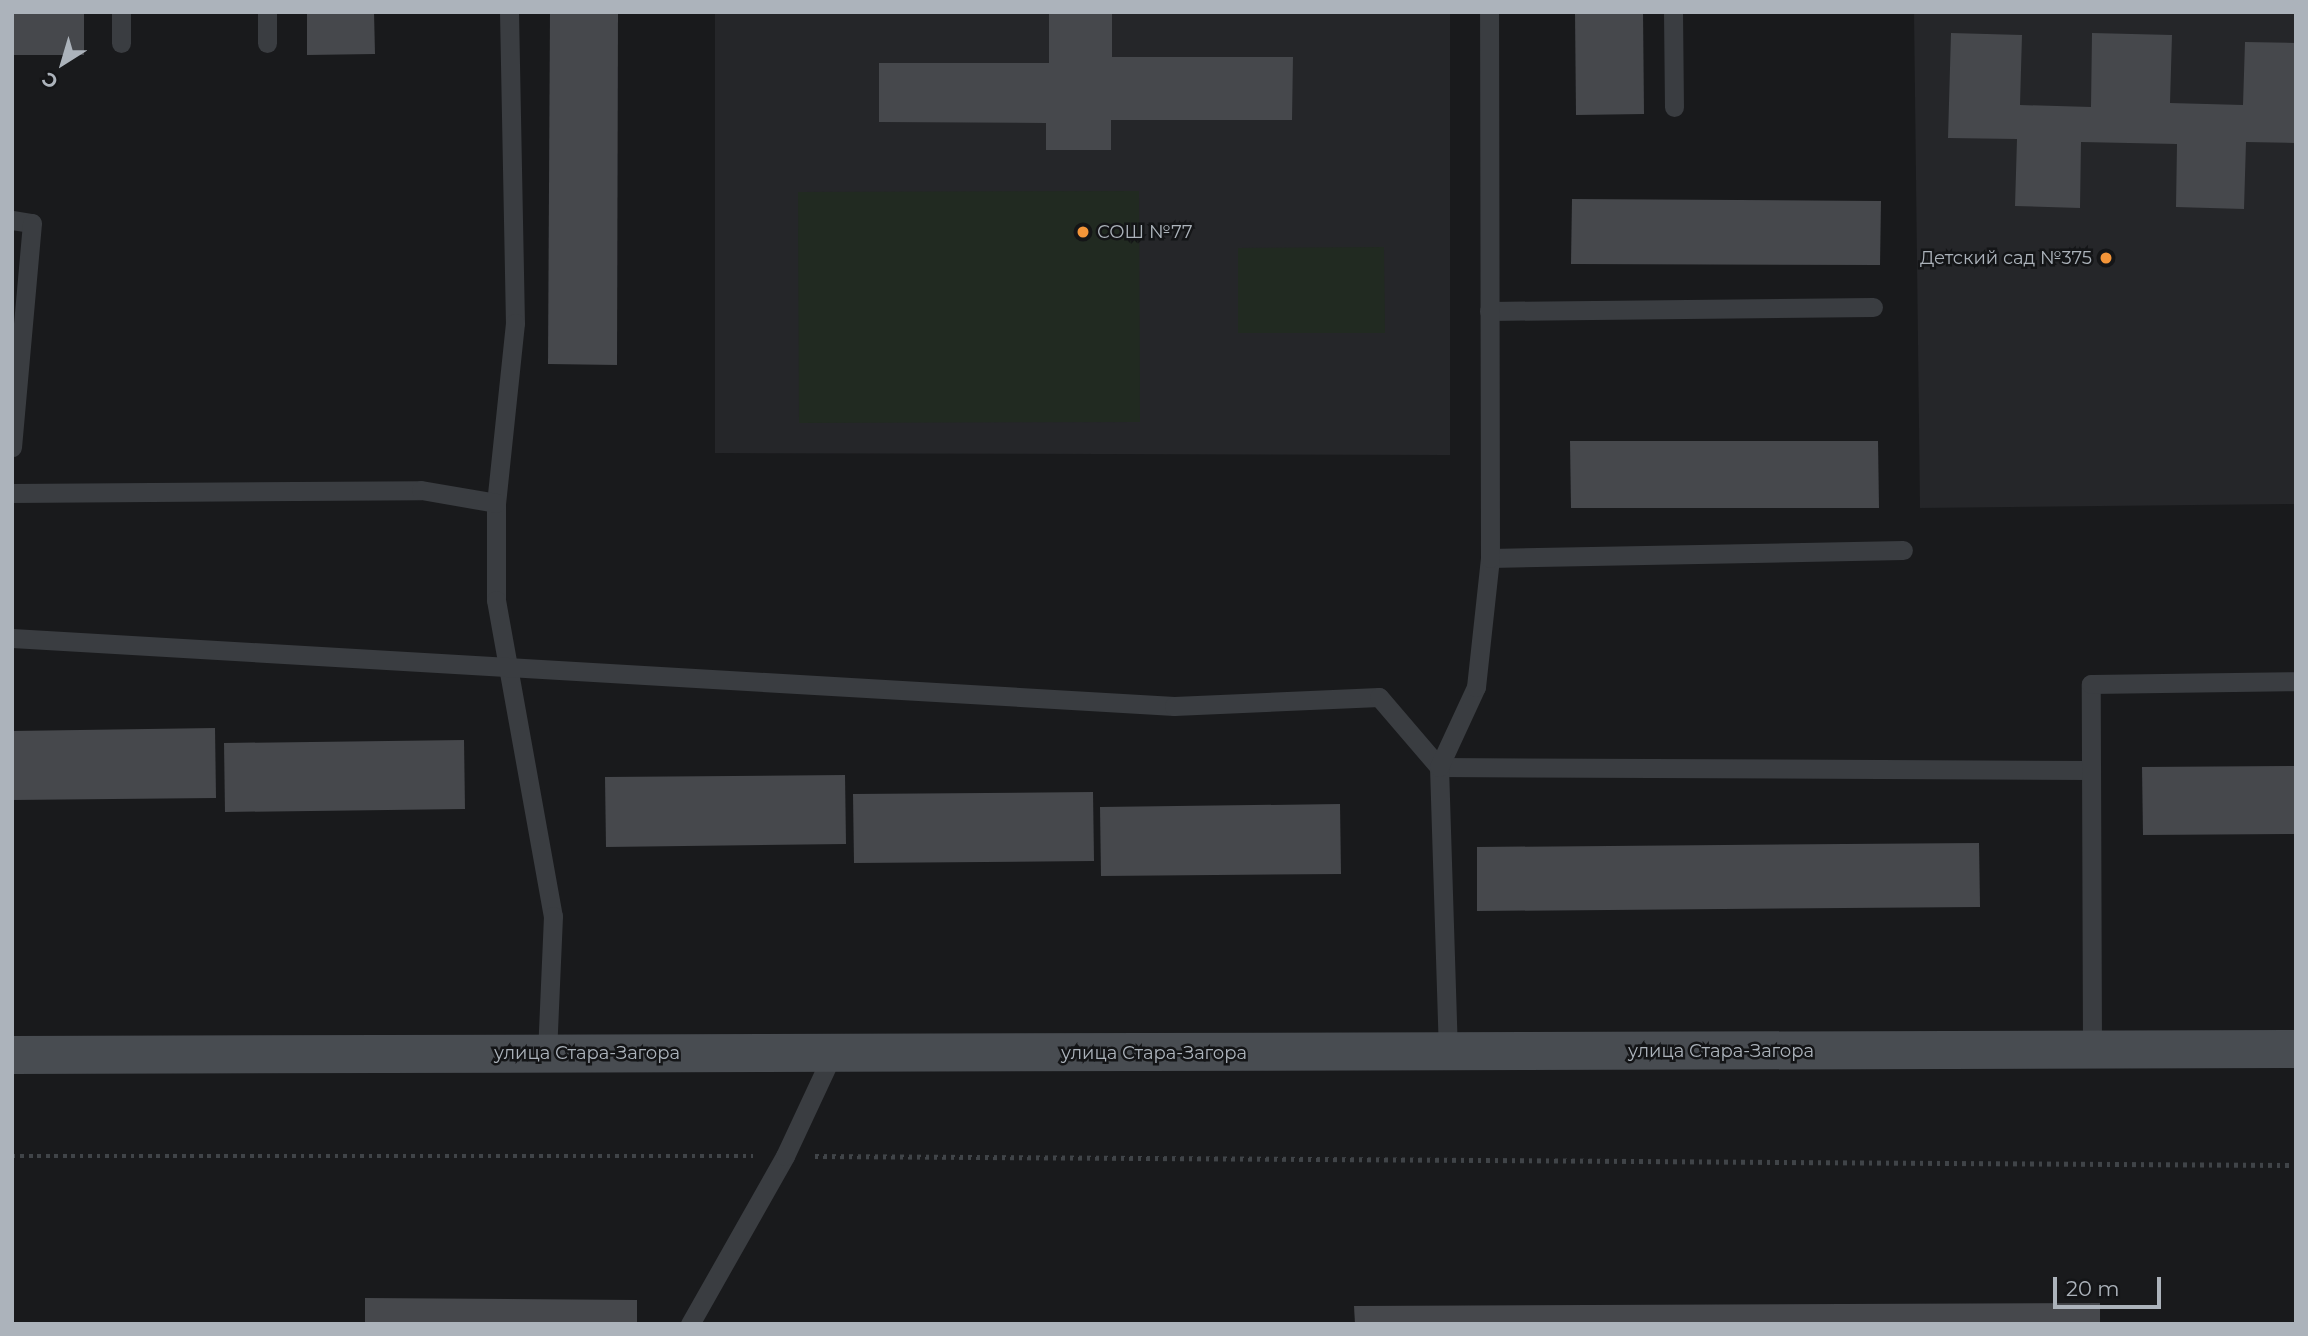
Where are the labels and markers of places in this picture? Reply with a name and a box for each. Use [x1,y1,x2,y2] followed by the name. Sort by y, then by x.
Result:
[1097,221,1193,243] place label: СОШ №77
[1075,224,1091,240] marker: СОШ №77
[1920,247,2092,269] place label: Детский сад №375
[2098,250,2114,266] marker: Детский сад №375

